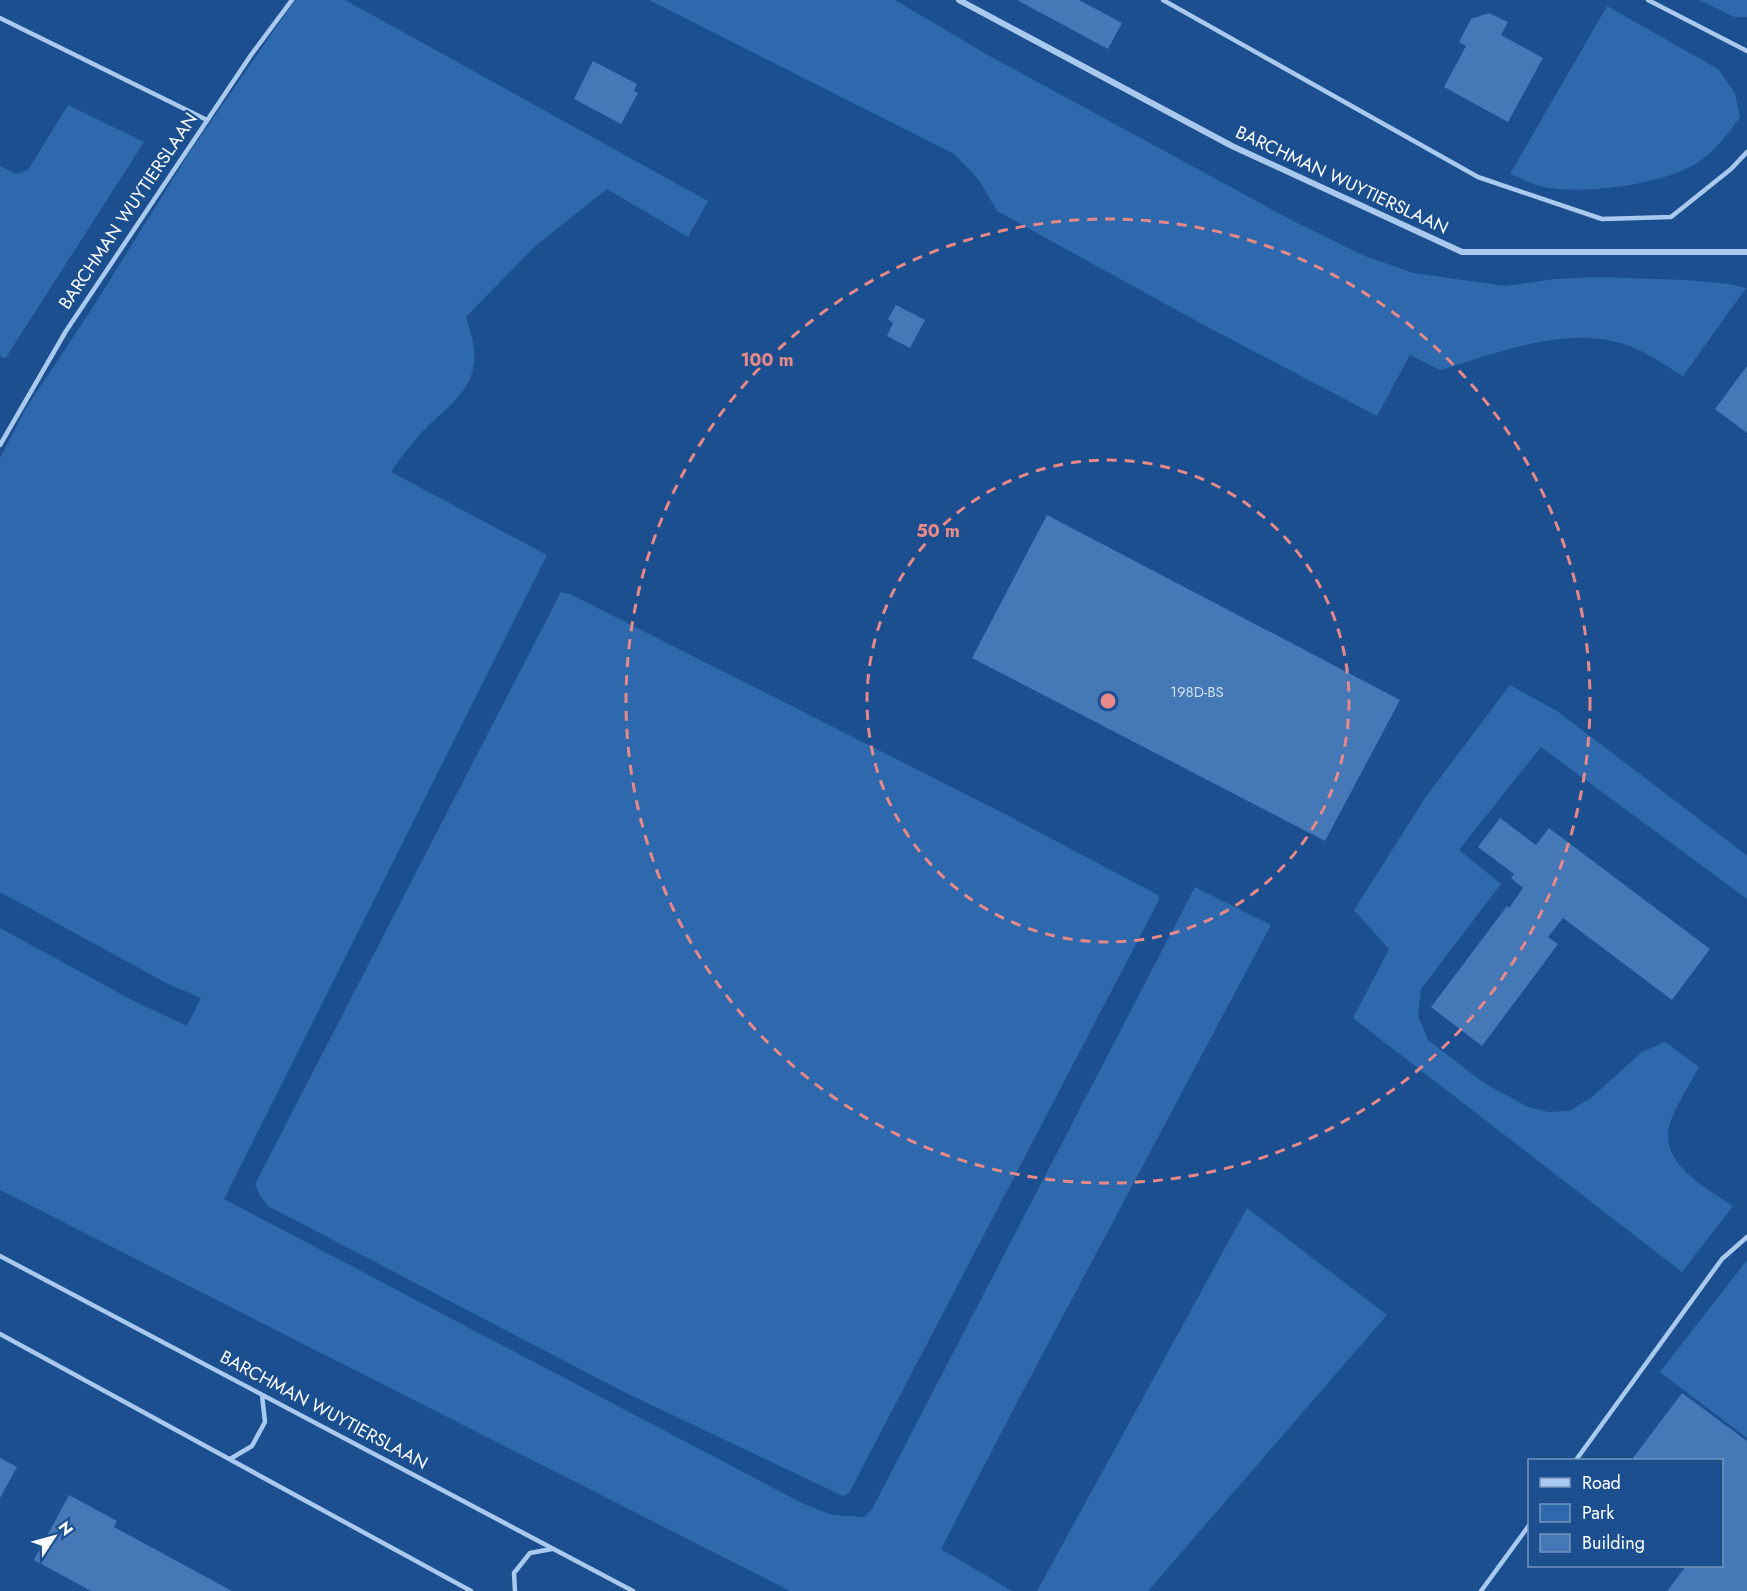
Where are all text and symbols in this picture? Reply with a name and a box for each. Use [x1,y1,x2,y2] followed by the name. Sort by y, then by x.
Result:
[52,108,204,314] street label: BARCHMAN WUYTIERSLAAN
[1231,119,1453,241] street label: BARCHMAN WUYTIERSLAAN
[740,347,794,373] text: 100 m
[916,518,960,544] text: 50 m
[1170,681,1224,703] house number: 198D-BS
[1098,691,1118,711] centre of rings
[215,1344,433,1476] street label: BARCHMAN WUYTIERSLAAN
[1528,1459,1723,1567] legend
[1582,1470,1621,1496] text: Road
[1582,1500,1614,1526] text: Park
[24,1507,84,1567] north arrow
[53,1517,79,1540] text: N
[1582,1530,1645,1556] text: Building

